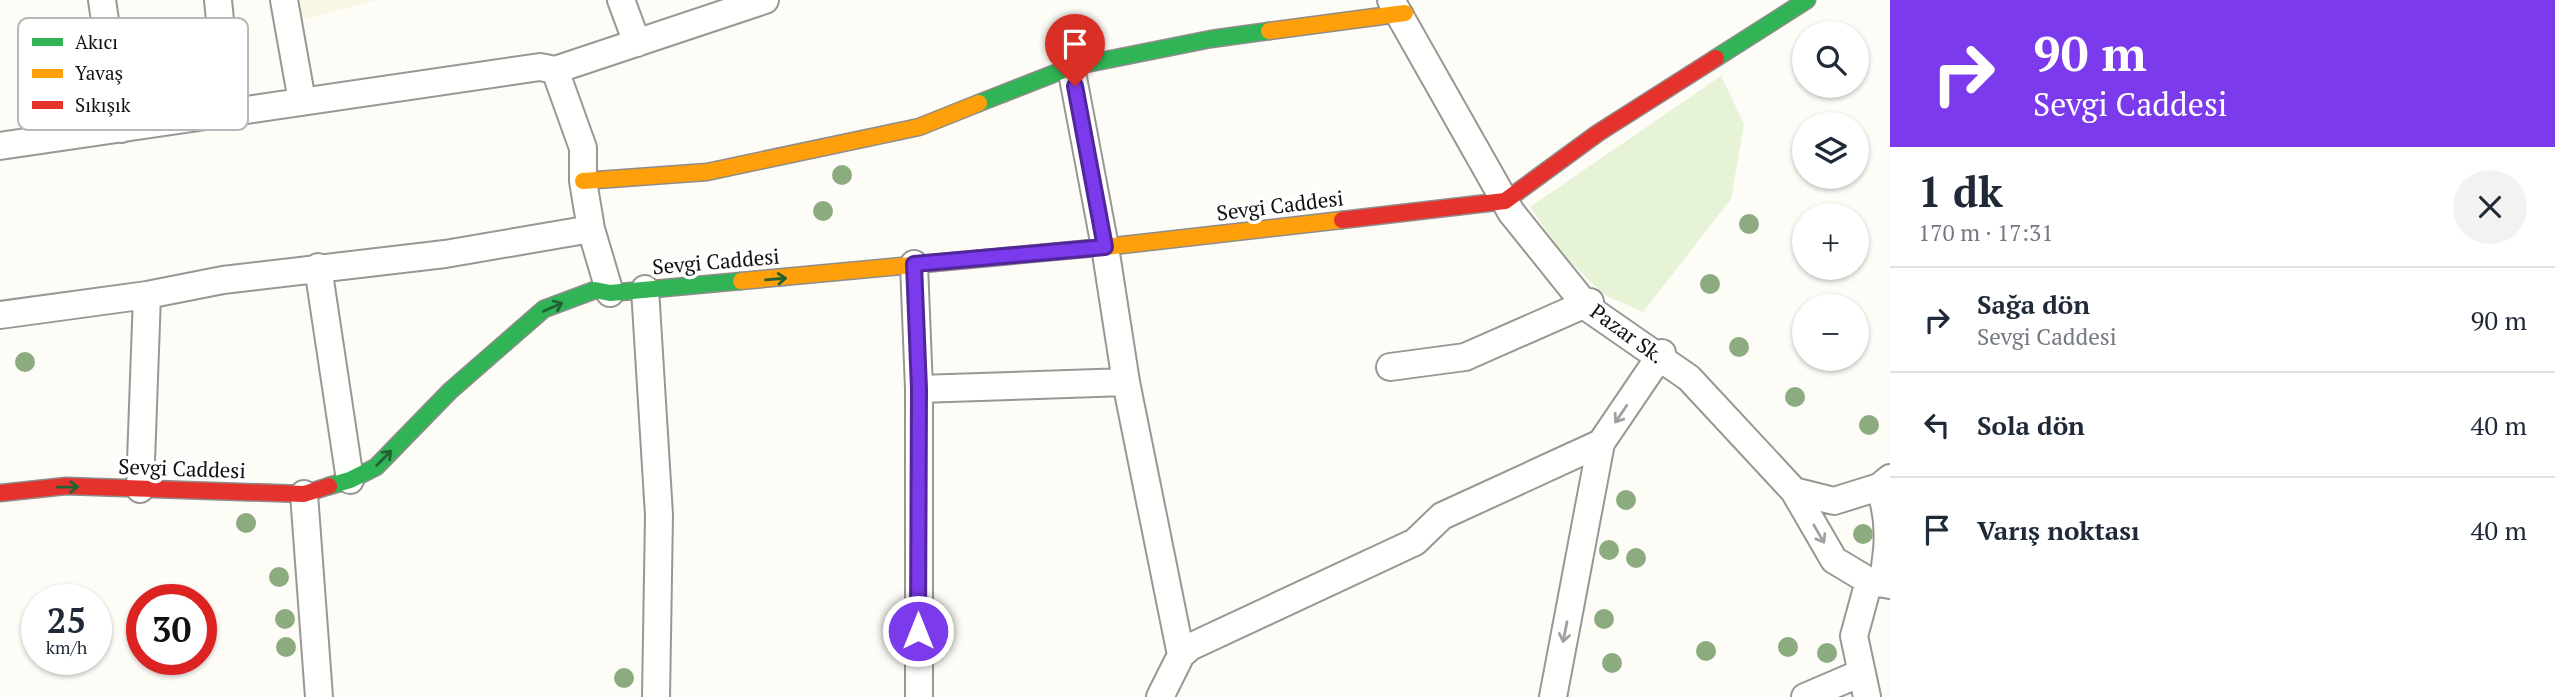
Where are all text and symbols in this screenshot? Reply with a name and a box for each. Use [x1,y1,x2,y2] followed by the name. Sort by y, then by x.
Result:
[1045,14,1105,86] pin
[18,18,248,130] legend
[2033,20,2147,85] text: 90 m
[1792,21,1869,371] map controls
[1792,21,1869,98] button: search
[1056,25,1094,63] icon: arrive
[1918,28,2009,119] icon: right
[75,29,118,54] text: Akıcı
[75,60,123,85] text: Yavaş
[2033,83,2227,125] text: Sevgi Caddesi
[75,92,131,117] text: Sıkışık
[1792,112,1869,189] button: layers
[1918,163,2003,219] text: 1 dk
[2453,170,2527,244] button: close
[1215,183,1345,227] street label: Sevgi Caddesi
[1792,203,1869,280] button: +
[1918,217,2053,248] text: 170 m · 17:31
[651,241,781,281] street label: Sevgi Caddesi
[764,272,787,285] one-way arrow
[1977,287,2090,321] text: Sağa dön
[1792,294,1869,371] button: −
[1585,297,1670,370] street label: Pazar Sk.
[541,299,563,312] one-way arrow
[1918,301,1956,339] icon: right
[2471,303,2527,337] text: 90 m
[1977,321,2117,352] text: Sevgi Caddesi
[1614,404,1628,423] one-way arrow
[1918,406,1956,444] icon: left
[1977,408,2085,442] text: Sola dön
[2471,408,2527,442] text: 40 m
[376,450,393,467] one-way arrow
[118,452,246,484] street label: Sevgi Caddesi
[56,480,79,494] one-way arrow
[1918,511,1956,549] icon: arrive
[1977,513,2140,547] text: Varış noktası
[2471,513,2527,547] text: 40 m
[1812,523,1826,543] one-way arrow
[126,584,217,675] speed limit sign: 30
[881,594,955,668] position arrow
[47,597,86,643] text: 25
[1558,620,1571,643] one-way arrow
[46,635,87,659] text: km/h

